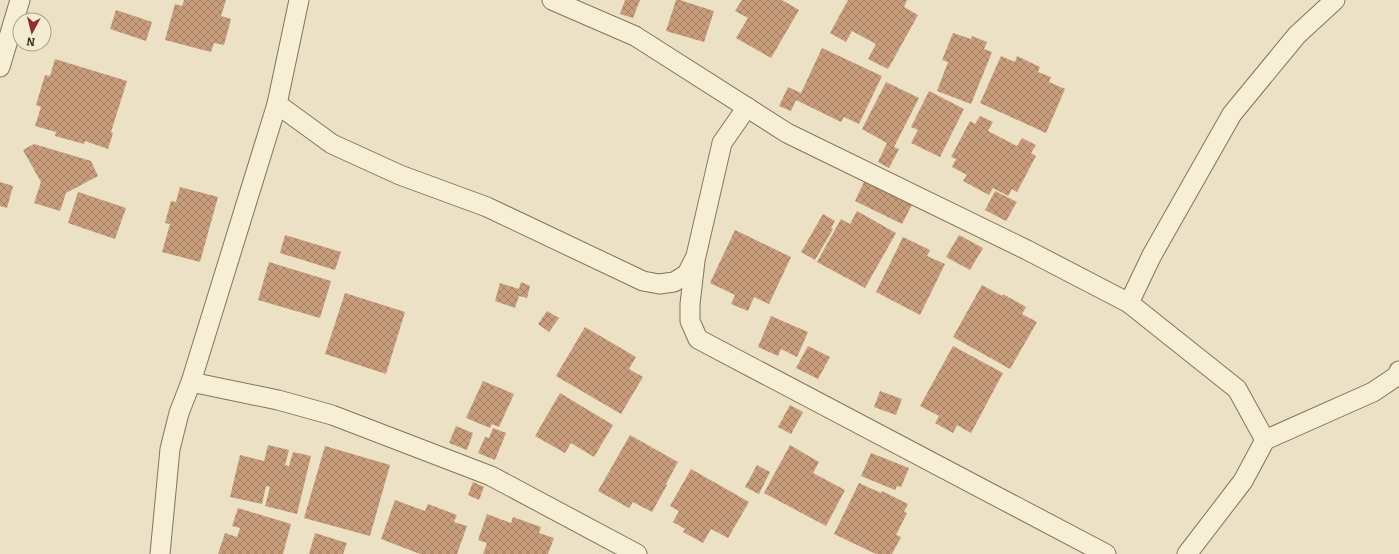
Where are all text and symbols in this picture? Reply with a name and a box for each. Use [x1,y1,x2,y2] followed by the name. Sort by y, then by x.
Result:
[12,12,52,52] north arrow
[25,34,36,48] text: N

